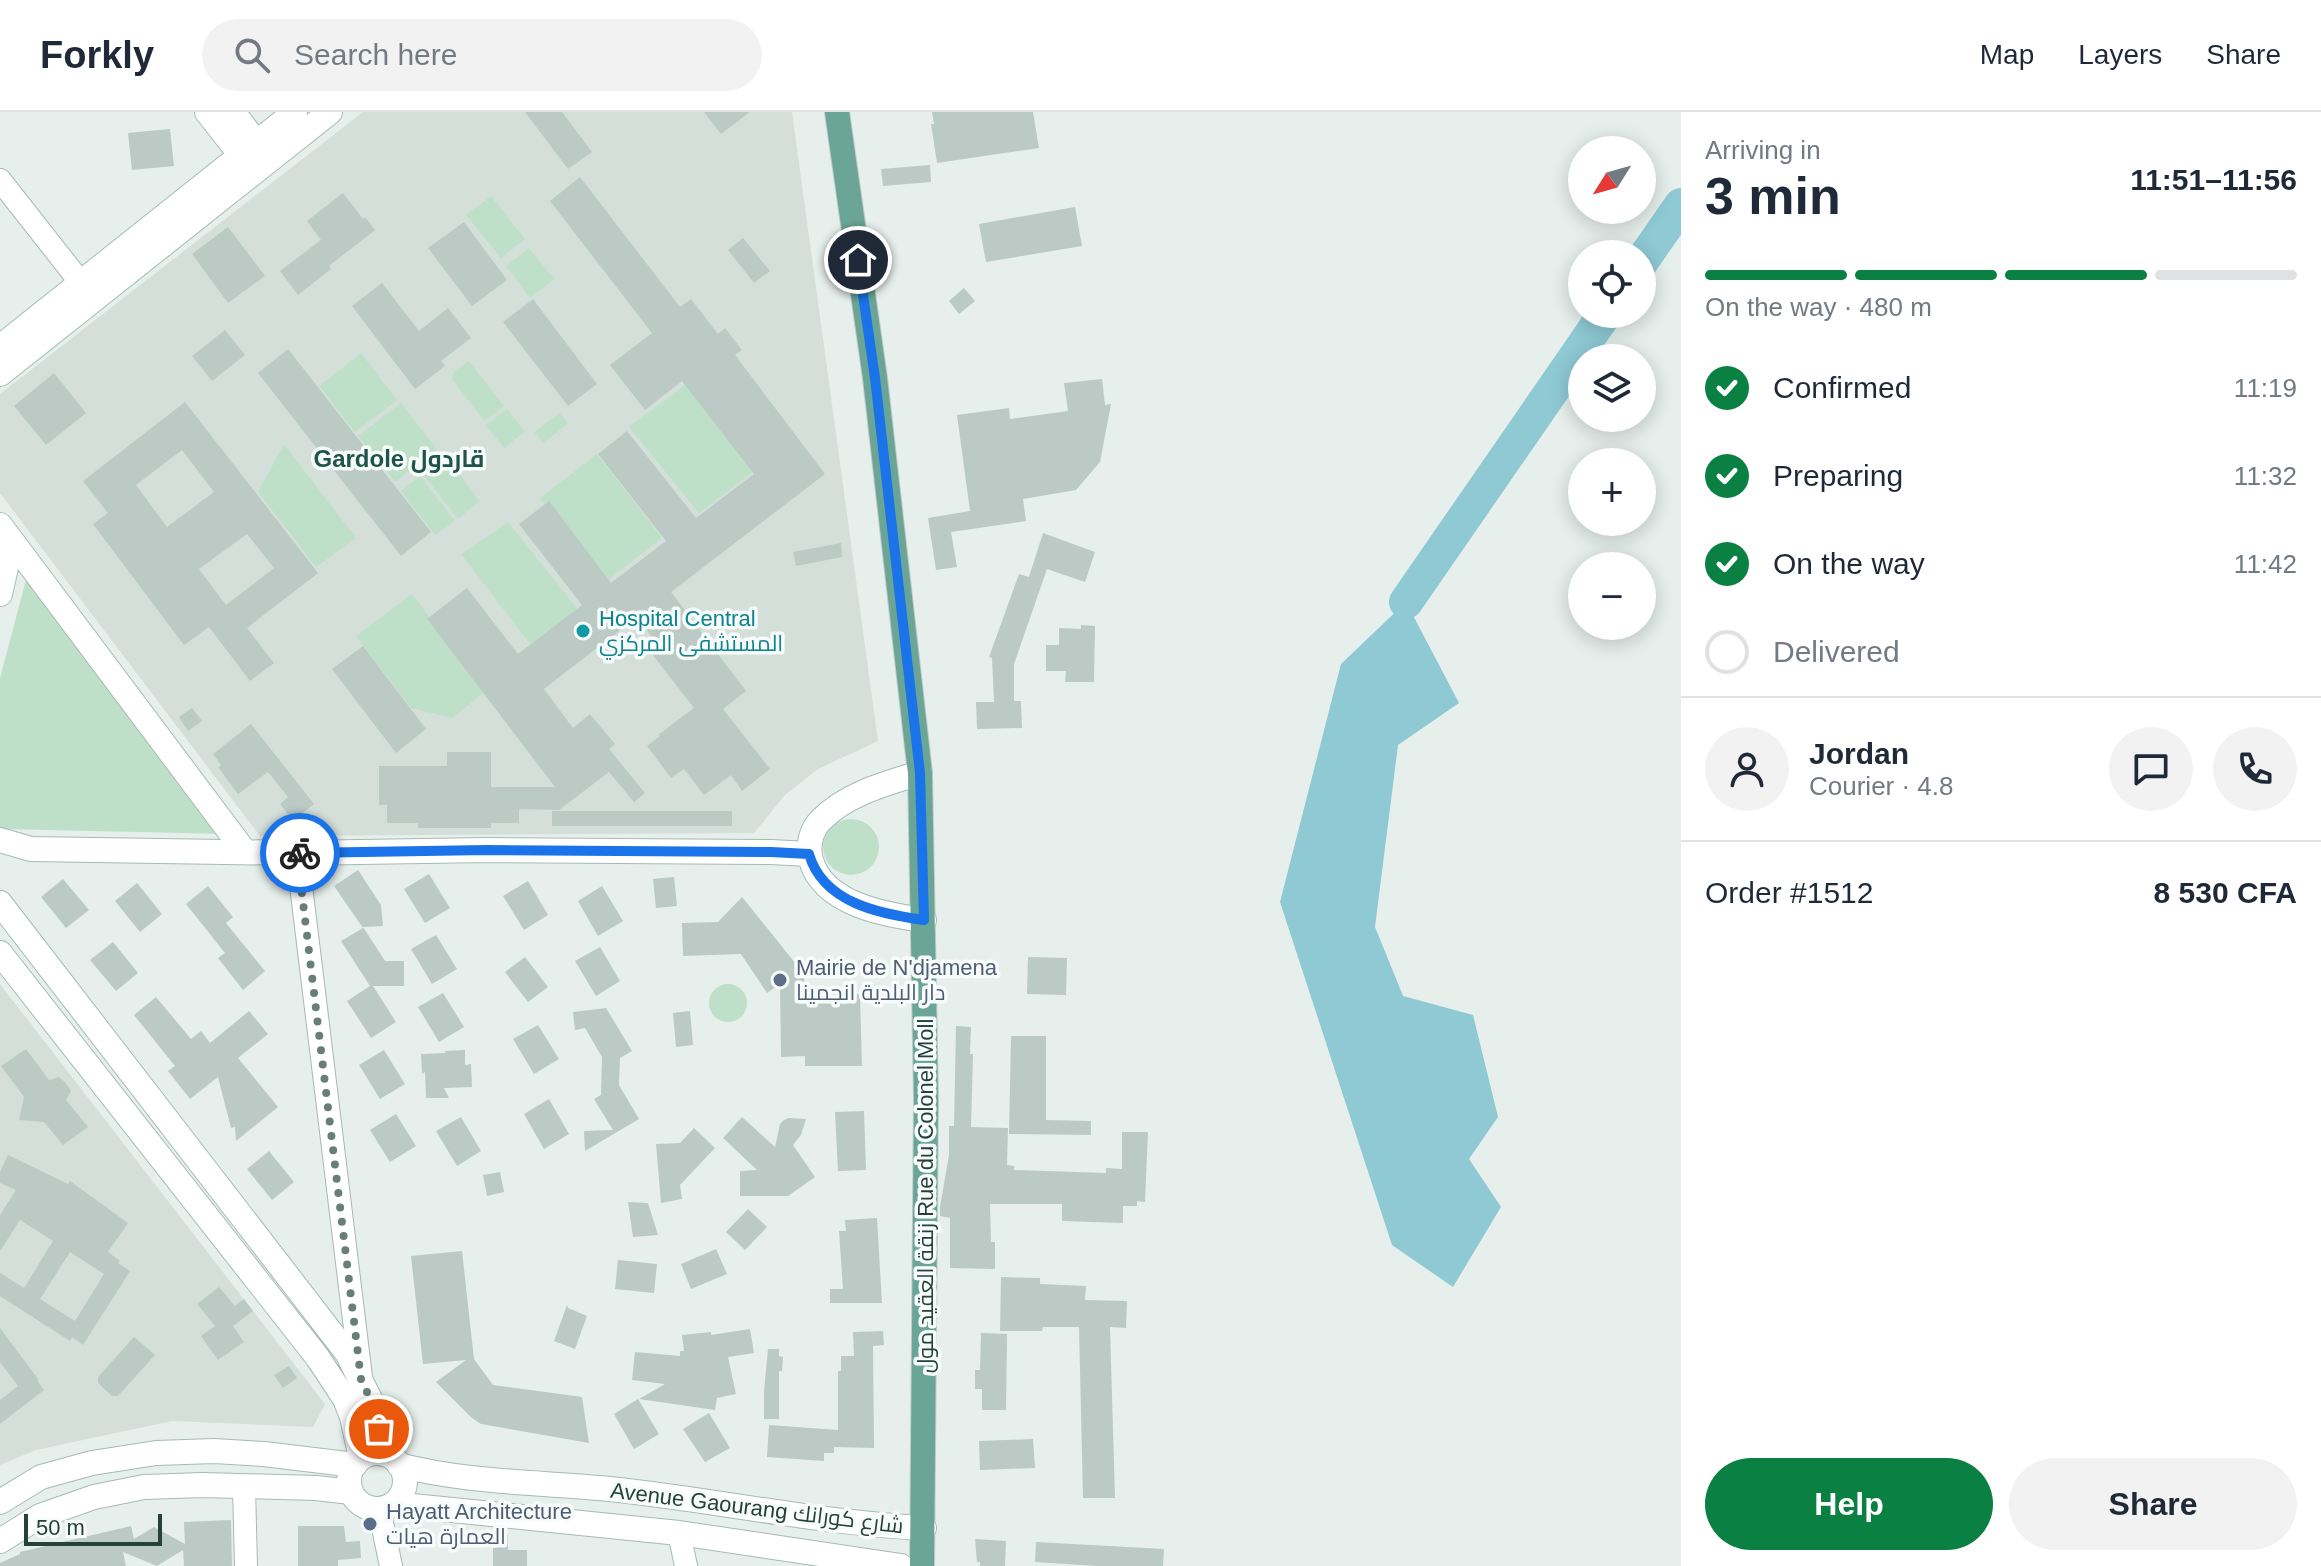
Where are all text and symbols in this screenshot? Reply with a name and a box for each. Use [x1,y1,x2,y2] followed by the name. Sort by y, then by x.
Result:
[202,19,762,91] search box
[230,33,274,77] icon: search
[40,34,154,76] text: Forkly
[294,38,457,71] text: Search here
[1980,39,2034,70] text: Map
[2078,39,2162,70] text: Layers
[2206,39,2281,70] text: Share
[1705,135,1821,165] text: Arriving in
[1568,136,1656,224] north arrow
[1568,136,1656,640] map controls
[2130,163,2297,196] text: 11:51–11:56
[1705,167,1841,225] text: 3 min
[824,226,892,294] pin
[836,238,880,282] icon: home
[1568,240,1656,328] button: locate
[1705,292,1932,322] text: On the way · 480 m
[1568,344,1656,432] button: layers
[1705,366,1749,410] icon: check
[1773,371,1911,404] text: Confirmed
[2234,373,2297,403] text: 11:19
[314,445,485,473] district label: Gardole قاردول
[1568,448,1656,536] button: +
[1705,454,1749,498] icon: check
[1773,459,1903,492] text: Preparing
[2234,461,2297,491] text: 11:32
[1705,542,1749,586] icon: check
[1773,547,1925,580] text: On the way
[2234,549,2297,579] text: 11:42
[1568,552,1656,640] button: −
[599,606,783,660] place label: Hospital Central المستشفى المركزي
[574,622,592,640] marker: Hospital Central المستشفى المركزي
[1773,635,1900,668] text: Delivered
[1705,727,1789,811] button: person
[2109,727,2193,811] button: chat
[2213,727,2297,811] button: phone
[1809,737,1909,770] text: Jordan
[1809,771,1954,801] text: Courier · 4.8
[260,813,340,893] courier
[278,831,322,875] icon: bike
[1705,876,1873,909] text: Order #1512
[2154,876,2297,909] text: 8 530 CFA
[796,955,998,1005] place label: Mairie de N'djamena دار البلدية انجمينا
[771,971,789,989] marker: Mairie de N'djamena دار البلدية انجمينا
[913,1019,938,1373] street label: زنقة العقيد مول Rue du Colonel Moll
[345,1395,413,1463] pin
[357,1407,401,1451] icon: bag
[1705,1458,1993,1550] button: Help
[2009,1458,2297,1550] button: Share
[609,1478,905,1540] street label: Avenue Gaourang شارع كورانك
[386,1499,572,1549] place label: Hayatt Architecture العمارة هيات
[24,1510,162,1546] scale bar
[36,1515,85,1540] text: 50 m
[361,1515,379,1533] marker: Hayatt Architecture العمارة هيات

